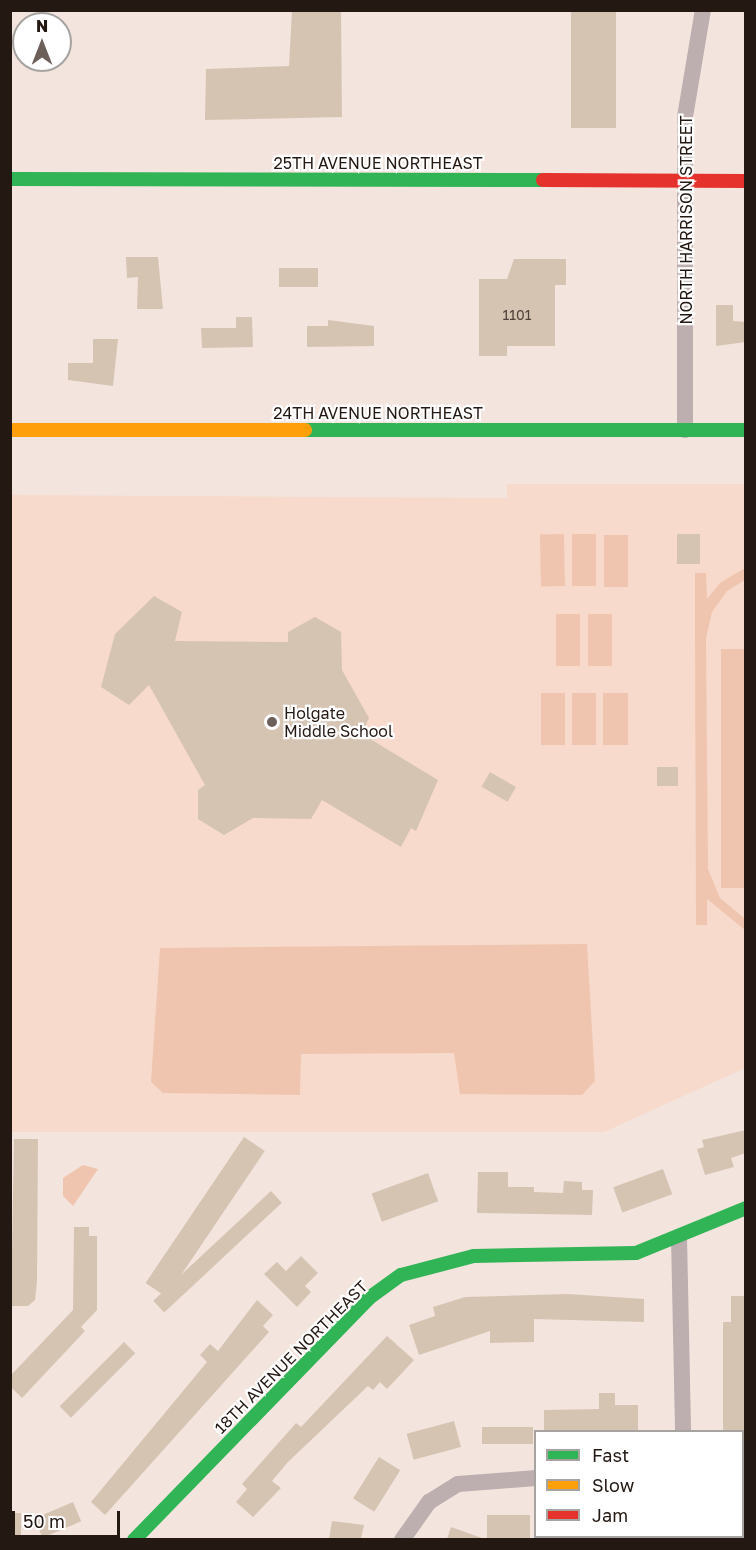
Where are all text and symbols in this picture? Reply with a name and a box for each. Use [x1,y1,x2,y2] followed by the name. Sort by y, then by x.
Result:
[12,12,72,72] north arrow
[36,16,48,36] text: N
[676,115,696,325] street label: NORTH HARRISON STREET
[273,153,483,173] street label: 25TH AVENUE NORTHEAST
[502,307,532,323] house number: 1101
[273,403,483,423] street label: 24TH AVENUE NORTHEAST
[284,703,393,741] place label: Holgate Middle School
[265,715,279,729] marker: Holgate Middle School
[211,1277,371,1437] street label: 18TH AVENUE NORTHEAST
[534,1430,744,1538] legend
[592,1444,629,1466] text: Fast
[592,1474,634,1496] text: Slow
[15,1499,123,1537] scale bar
[592,1504,628,1526] text: Jam
[23,1510,65,1532] text: 50 m

